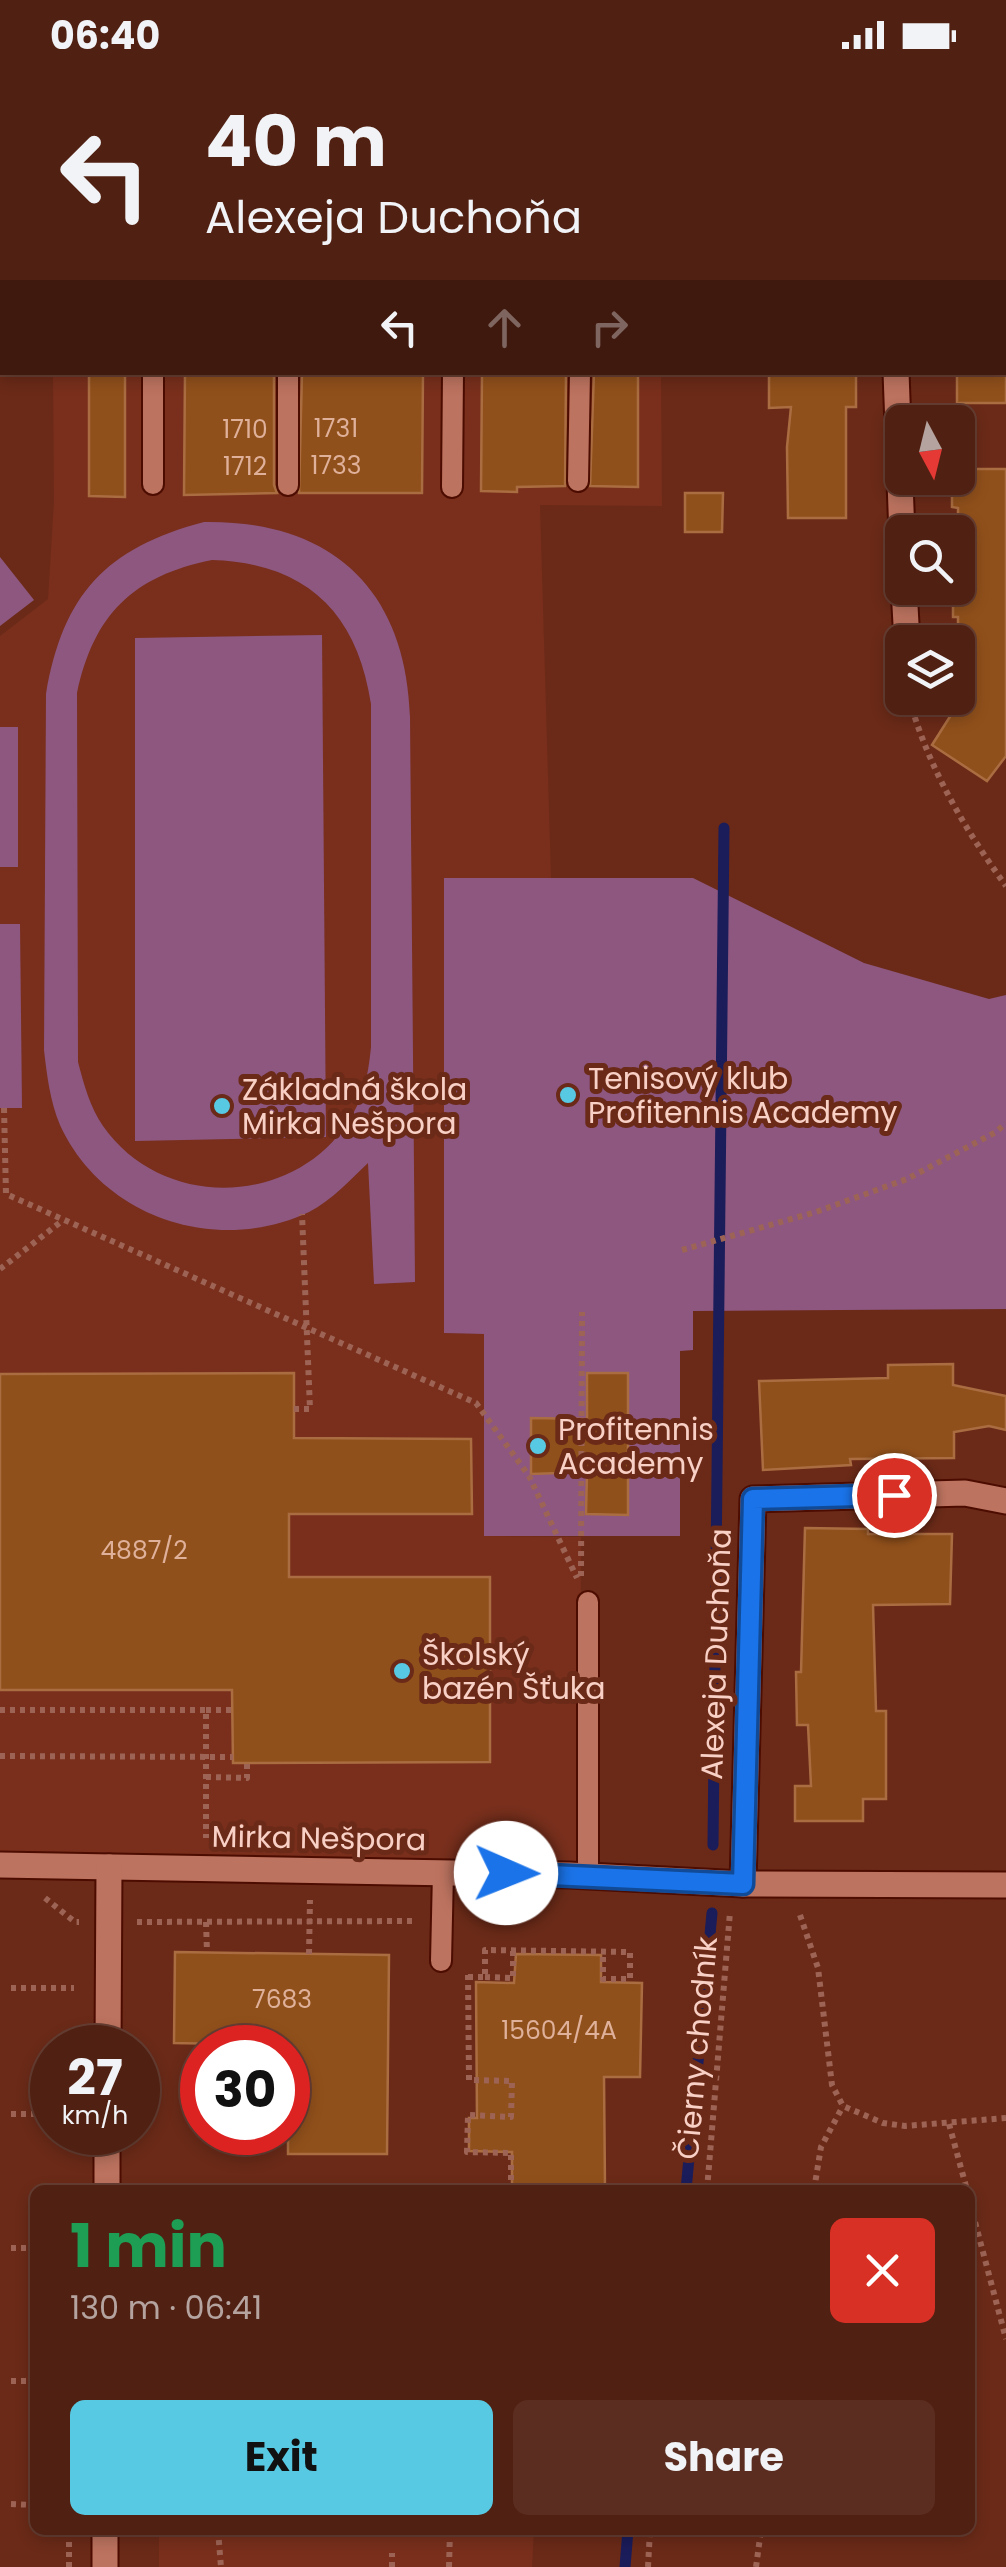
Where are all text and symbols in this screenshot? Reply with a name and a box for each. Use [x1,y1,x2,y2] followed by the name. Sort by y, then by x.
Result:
[50,9,160,62] text: 06:40
[205,92,387,191] text: 40 m
[40,110,170,240] icon: left
[205,186,582,249] text: Alexeja Duchoňa
[372,300,427,355] icon: left
[477,300,532,355] icon: ahead
[582,300,637,355] icon: right
[885,405,975,495] north arrow
[885,405,975,715] map controls
[314,411,358,446] house number: 1731
[222,412,268,447] house number: 1710
[310,448,362,483] house number: 1733
[223,449,267,484] house number: 1712
[885,515,975,605] button: search
[885,625,975,715] button: layers
[588,1057,897,1134] place label: Tenisový klub Profitennis Academy
[242,1068,467,1145] place label: Základná škola Mirka Nešpora
[557,1084,579,1106] marker: Tenisový klub Profitennis Academy
[211,1095,233,1117] marker: Základná škola Mirka Nešpora
[558,1408,714,1485] place label: Profitennis Academy
[527,1435,549,1457] marker: Profitennis Academy
[852,1453,937,1538] pin
[867,1468,922,1523] icon: arrive
[690,1528,742,1780] street label: Alexeja Duchoňa
[100,1533,188,1568] house number: 4887/2
[422,1633,606,1710] place label: Školský bazén Šťuka
[391,1660,413,1682] marker: Školský bazén Šťuka
[211,1815,427,1861] street label: Mirka Nešpora
[454,1821,558,1925] position arrow
[666,1934,728,2161] street label: Čierny chodník
[252,1982,312,2017] house number: 7683
[501,2013,617,2048] house number: 15604/4A
[180,2025,310,2155] speed limit sign: 30
[67,2042,123,2113] text: 27
[62,2098,128,2133] text: km/h
[70,2204,227,2288] text: 1 min
[830,2218,935,2323] button: close
[70,2285,262,2330] text: 130 m · 06:41
[70,2400,493,2515] button: Exit
[513,2400,935,2515] button: Share

